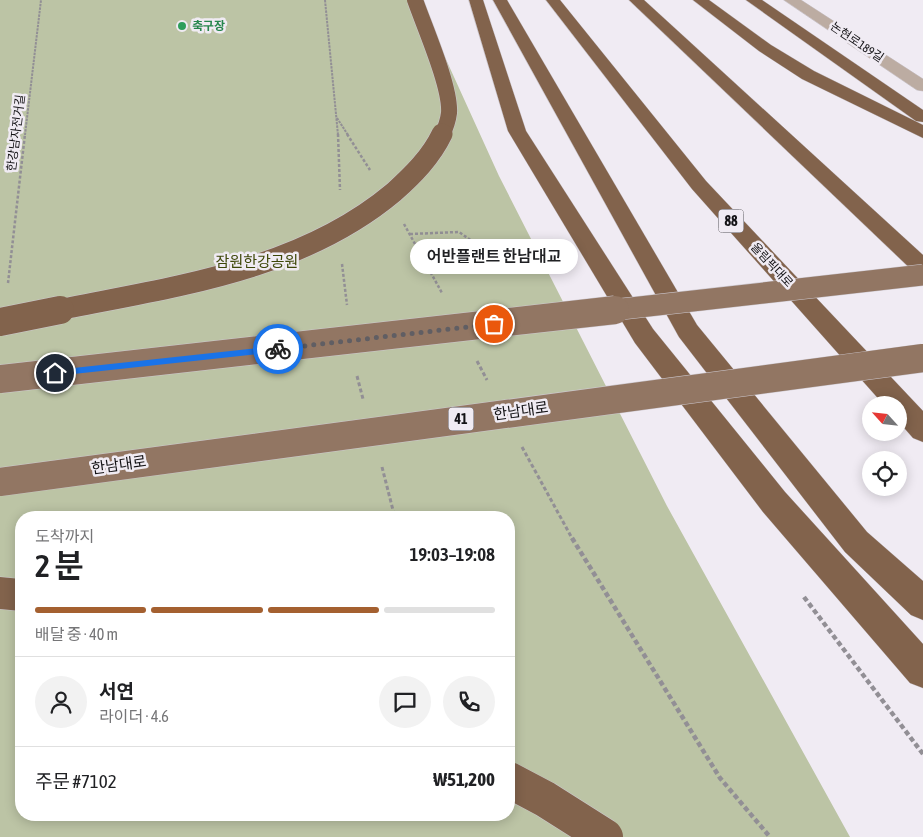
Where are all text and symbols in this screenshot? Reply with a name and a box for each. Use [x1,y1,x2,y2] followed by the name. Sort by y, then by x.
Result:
[192,19,225,33] place label: 축구장
[828,19,886,65] street label: 논현로189길
[176,20,188,32] marker: 축구장
[4,94,28,172] street label: 한강남자전거길
[718,210,744,232] road number: 88
[410,239,578,274] callout: 어반플랜트 한남대교
[748,240,796,290] street label: 올림픽대로
[427,247,561,265] text: 어반플랜트 한남대교
[216,253,298,270] park label: 잠원한강공원
[473,303,515,345] pin
[480,310,508,338] icon: bag
[253,324,303,374] courier
[264,335,292,363] icon: bike
[34,352,76,394] pin
[41,359,69,387] icon: home
[862,396,908,441] north arrow
[862,396,907,496] map controls
[492,398,549,423] street label: 한남대로
[448,408,474,430] road number: 41
[862,451,907,496] button: locate
[90,452,147,477] street label: 한남대로
[35,527,94,545] text: 도착까지
[409,543,495,565] text: 19:03–19:08
[35,547,84,584] text: 2 분
[35,625,118,643] text: 배달 중 · 40 m
[35,676,87,728] button: person
[379,676,431,728] button: chat
[443,676,495,728] button: phone
[99,680,134,702] text: 서연
[99,707,169,725] text: 라이더 · 4.6
[433,768,495,790] text: ₩51,200
[35,770,117,792] text: 주문 #7102

